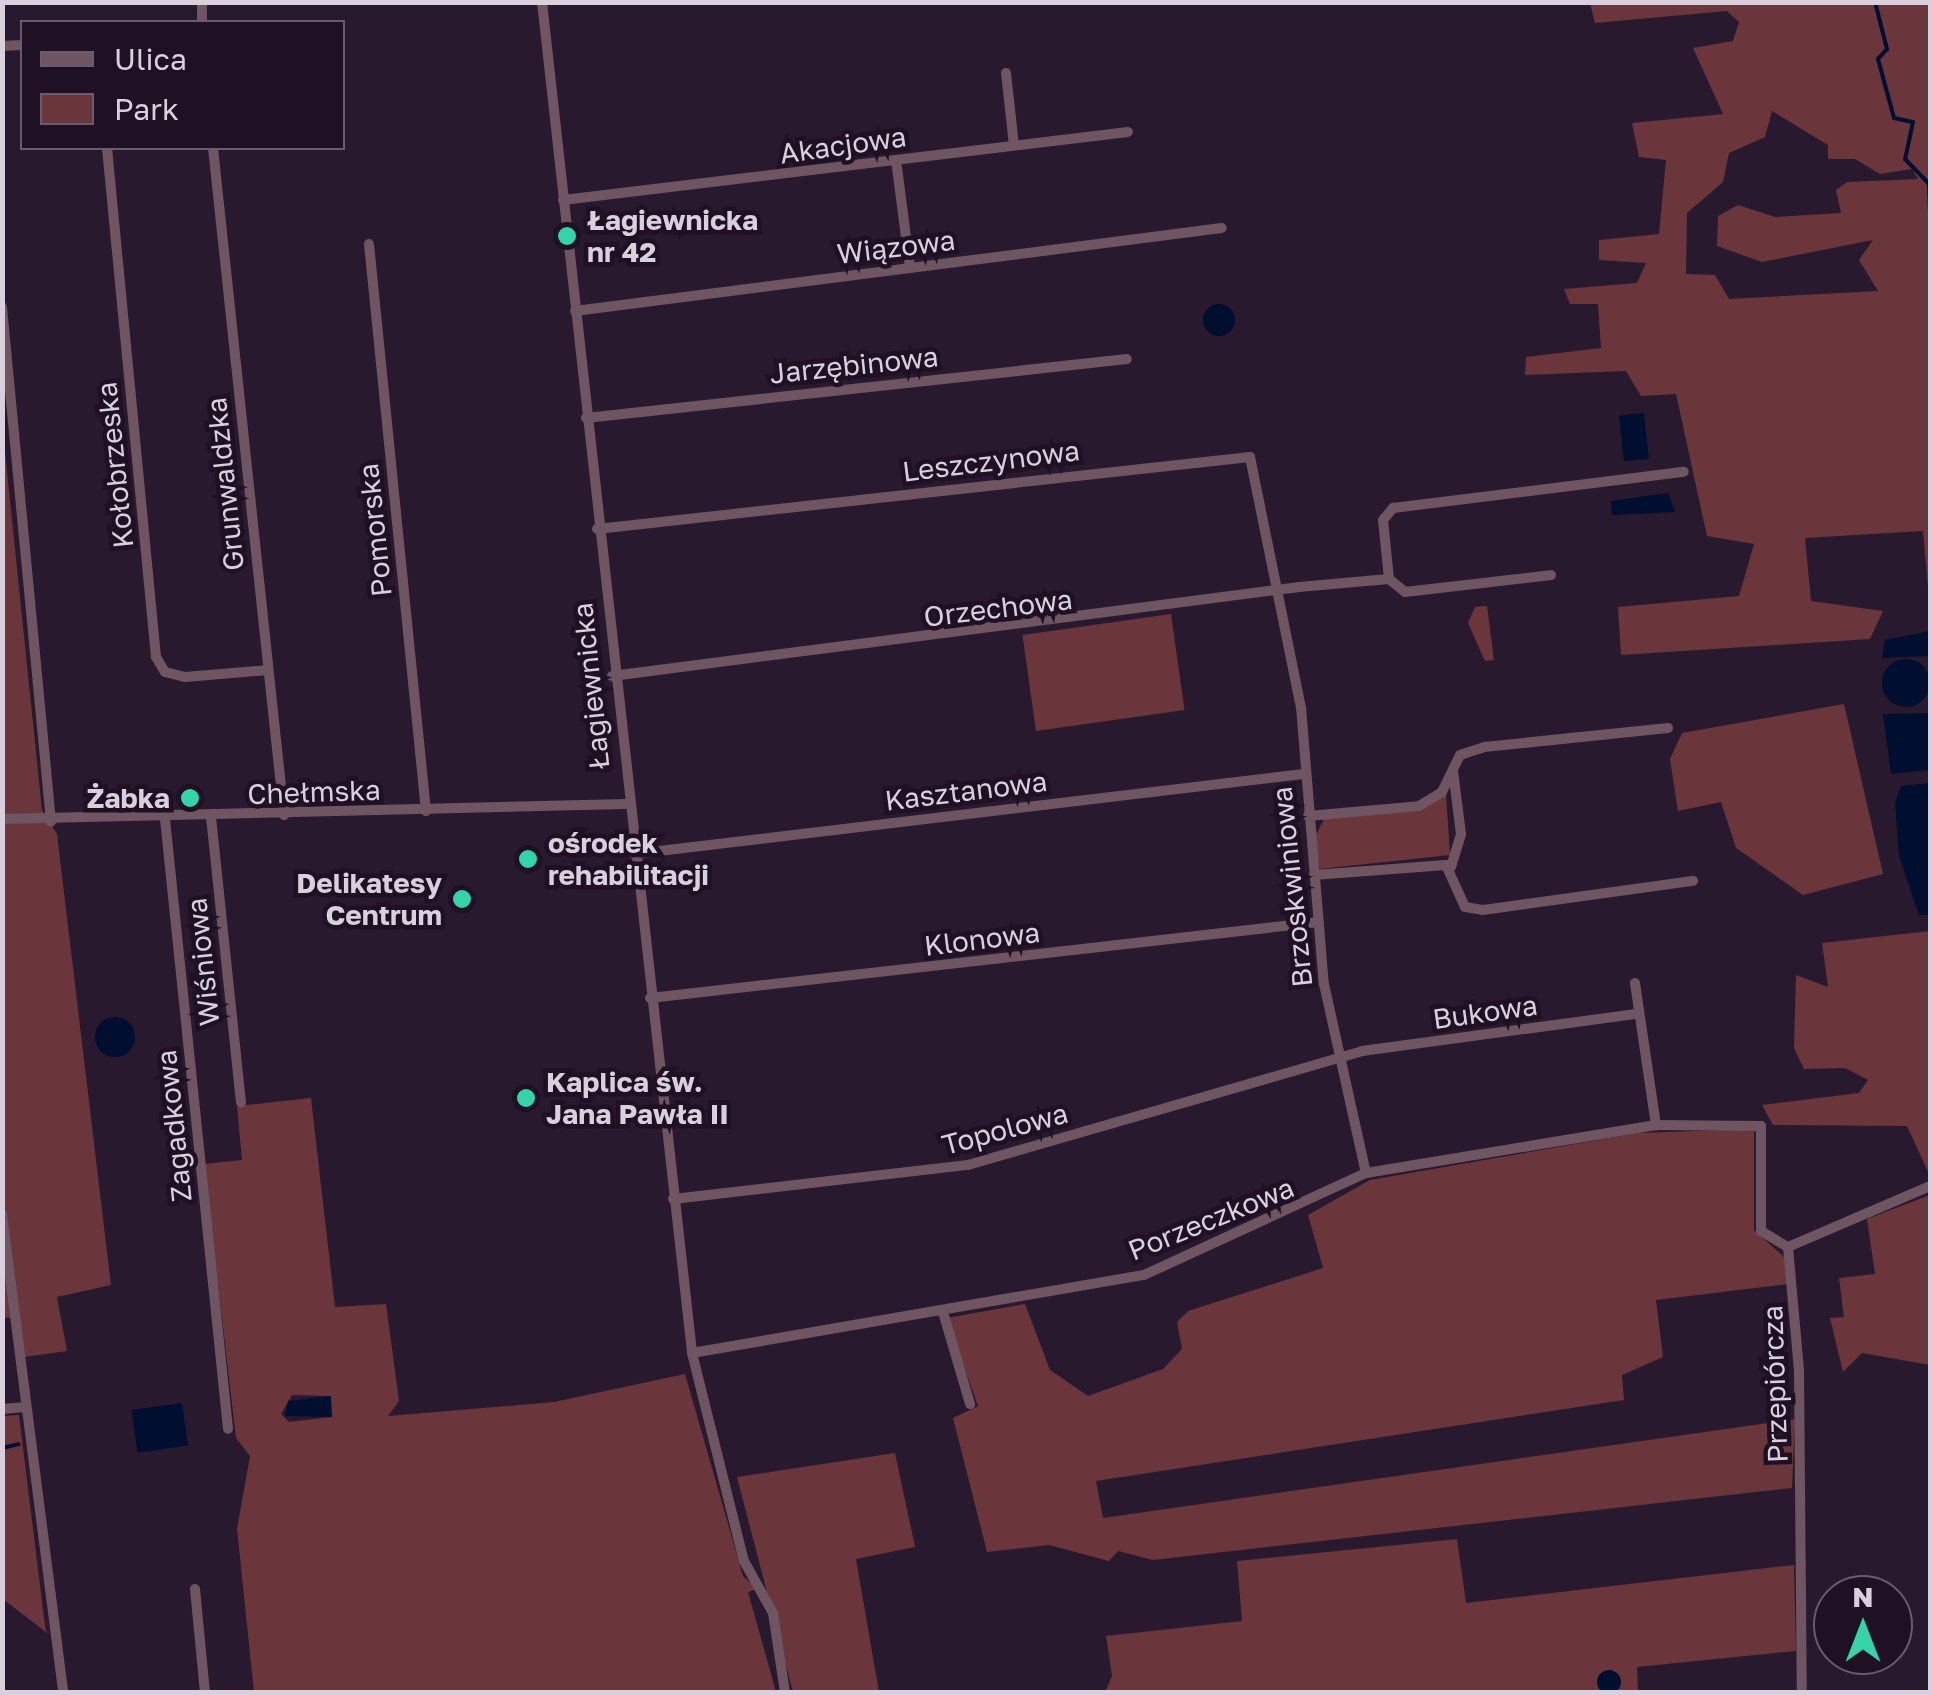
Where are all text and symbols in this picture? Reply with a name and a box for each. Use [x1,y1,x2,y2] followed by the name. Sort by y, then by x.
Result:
[20,20,345,150] legend
[114,41,187,77] text: Ulica
[114,91,179,127] text: Park
[778,120,908,170] street label: Akacjowa
[587,203,758,269] place label: Łagiewnicka nr 42
[835,223,957,271] street label: Wiązowa
[556,225,578,247] marker: Łagiewnicka nr 42
[768,339,940,391] street label: Jarzębinowa
[90,380,140,550] street label: Kołobrzeska
[199,396,251,572] street label: Grunwaldzka
[901,433,1081,489] street label: Leszczynowa
[351,462,399,598] street label: Pomorska
[922,582,1074,634] street label: Orzechowa
[566,601,616,771] street label: Łagiewnicka
[883,764,1049,818] street label: Kasztanowa
[247,773,381,811] street label: Chełmska
[87,781,170,815] place label: Żabka
[1265,785,1319,989] street label: Brzoskwiniowa
[179,787,201,809] marker: Żabka
[548,826,709,892] place label: ośrodek rehabilitacji
[517,848,539,870] marker: ośrodek rehabilitacji
[296,866,442,932] place label: Delikatesy Centrum
[451,888,473,910] marker: Delikatesy Centrum
[180,896,226,1028] street label: Wiśniowa
[922,915,1042,963] street label: Klonowa
[1430,988,1540,1036] street label: Bukowa
[149,1048,199,1204] street label: Zagadkowa
[546,1065,729,1131] place label: Kaplica św. Jana Pawła II
[515,1087,537,1109] marker: Kaplica św. Jana Pawła II
[938,1096,1072,1162] street label: Topolowa
[1123,1170,1299,1268] street label: Porzeczkowa
[1755,1305,1795,1463] street label: Przepiórcza
[1813,1575,1913,1675] north arrow
[1852,1580,1874,1613] text: N

